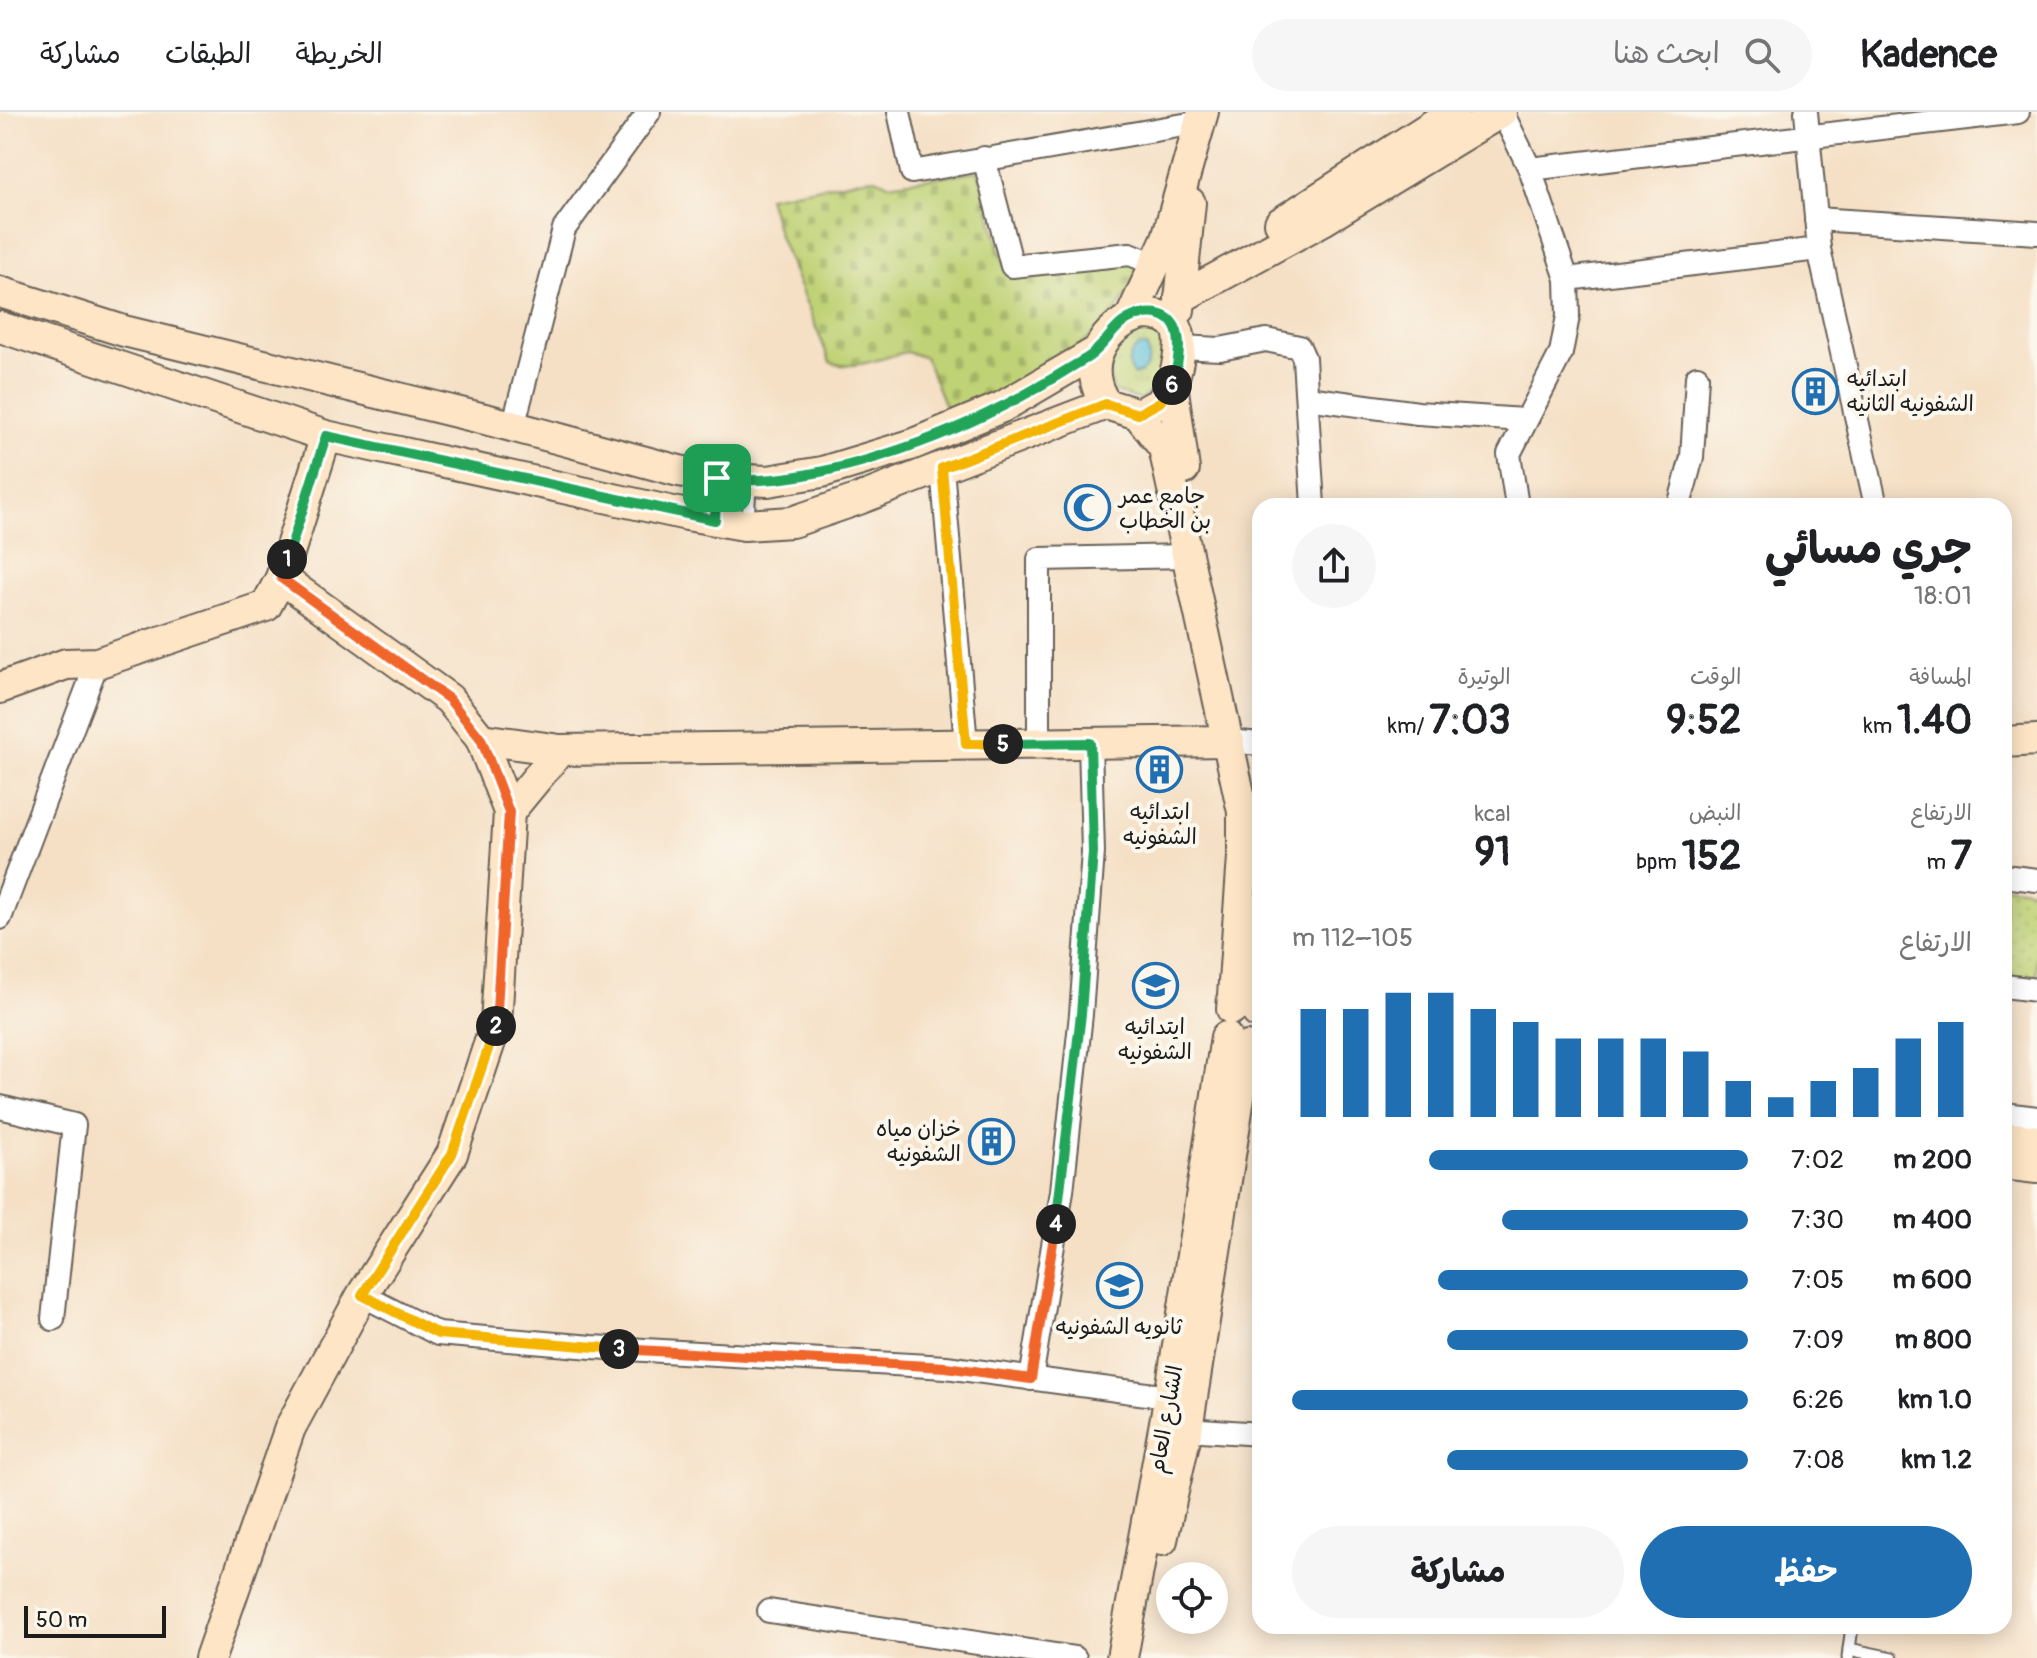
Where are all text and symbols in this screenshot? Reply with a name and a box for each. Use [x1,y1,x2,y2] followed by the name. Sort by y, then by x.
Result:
[1252,19,1812,91] search box
[1860,31,1997,79] text: Kadence
[1740,33,1784,77] icon: search
[1613,35,1720,72] text: ابحث هنا
[40,37,121,72] text: مشاركة
[165,37,251,72] text: الطبقات
[295,37,383,72] text: الخريطة
[1152,365,1192,405] pin: 6
[1847,365,1974,418] place label: ابتدائيه الشفونيه الثانيه
[1792,367,1840,415] building icon: ابتدائيه الشفونيه الثانيه
[1166,371,1178,399] text: 6
[683,444,751,512] pin
[695,456,739,500] icon: arrive
[1117,482,1211,535] place label: جامع عمر بن الخطاب
[1064,484,1112,532] mosque icon: جامع عمر بن الخطاب
[1765,522,1972,577] text: جري مسائي
[1292,524,1376,608] button: share
[267,539,307,579] pin: 1
[283,545,291,573] text: 1
[1914,580,1972,612] text: 18:01
[1458,663,1511,691] text: الوتيرة
[1690,663,1741,691] text: الوقت
[1909,663,1972,691] text: المسافة
[1429,696,1511,745] text: 7:03
[1666,696,1741,745] text: 9:52
[1897,696,1972,745] text: 1.40
[1388,712,1429,740] text: /km
[1864,712,1897,740] text: km
[983,724,1023,764] pin: 5
[997,730,1009,758] text: 5
[1136,746,1184,794] building icon: ابتدائيه الشفونيه
[1123,798,1197,851] place label: ابتدائيه الشفونيه
[1689,799,1741,827] text: النبض
[1910,799,1972,827] text: الارتفاع
[1475,800,1511,828] text: kcal
[1474,828,1511,877] text: 91
[1682,832,1741,881] text: 152
[1951,832,1972,881] text: 7
[1636,848,1682,876] text: bpm
[1927,848,1951,876] text: m
[1292,922,1413,954] text: 105–112 m
[1899,927,1972,959] text: الارتفاع
[1131,961,1179,1009] school or university icon: ايتدائيه الشفونيه
[476,1006,516,1046] pin: 2
[490,1012,502,1040] text: 2
[1118,1013,1192,1066] place label: ايتدائيه الشفونيه
[876,1115,961,1168] place label: خزان مياه الشفونيه
[968,1117,1016,1165] building icon: خزان مياه الشفونيه
[1791,1144,1844,1176] text: 7:02
[1893,1144,1972,1176] text: 200 m
[1036,1204,1076,1244] pin: 4
[1791,1204,1844,1236] text: 7:30
[1893,1204,1972,1236] text: 400 m
[1050,1210,1062,1238] text: 4
[1095,1261,1143,1309] school or university icon: ثانويه الشفونيه
[1791,1264,1844,1296] text: 7:05
[1893,1264,1972,1296] text: 600 m
[1056,1313,1183,1341] place label: ثانويه الشفونيه
[1792,1324,1844,1356] text: 7:09
[1895,1324,1972,1356] text: 800 m
[599,1329,639,1369] pin: 3
[613,1335,625,1363] text: 3
[1143,1363,1192,1476] street label: الشارع العام
[1792,1384,1844,1416] text: 6:26
[1899,1384,1972,1416] text: 1.0 km
[1792,1444,1844,1476] text: 7:08
[1902,1444,1972,1476] text: 1.2 km
[1292,1526,1624,1618] button: مشاركة
[1640,1526,1972,1618] button: حفظ
[1156,1562,1228,1634] map controls
[1156,1562,1228,1634] button: locate
[24,1602,166,1638] scale bar
[36,1606,87,1634] text: 50 m

